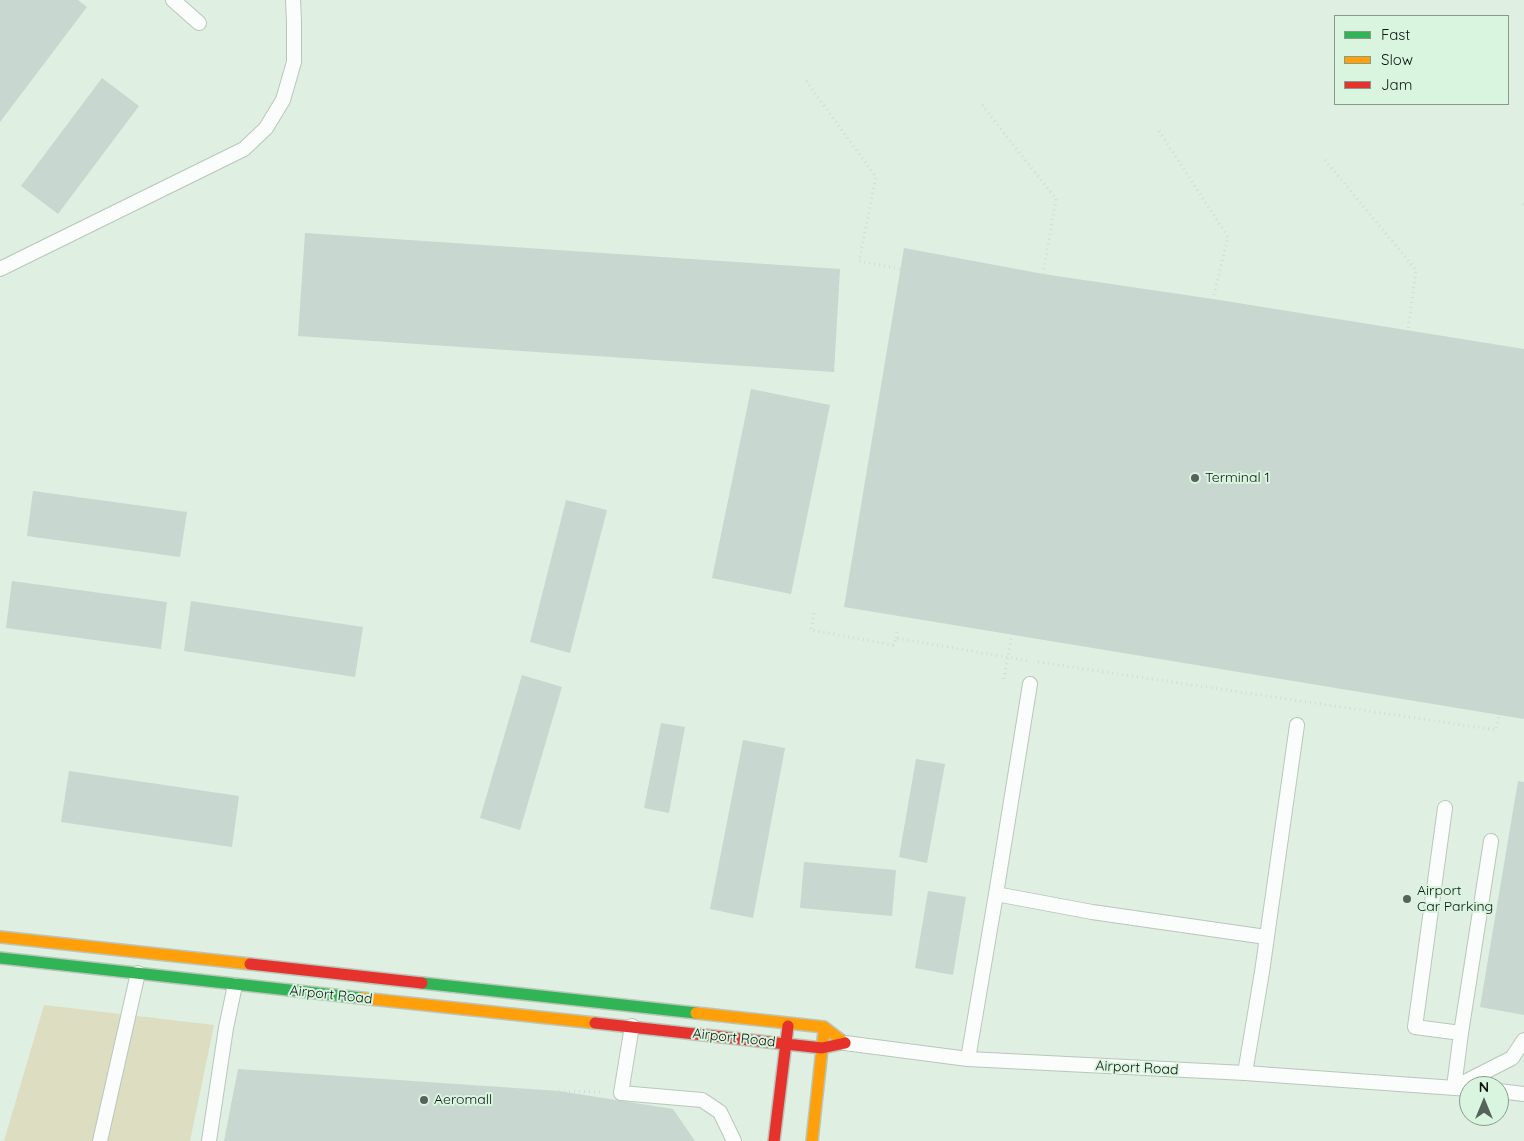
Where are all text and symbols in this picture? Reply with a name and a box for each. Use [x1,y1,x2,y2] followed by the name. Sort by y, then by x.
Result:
[1334,15,1509,105] legend
[1381,25,1410,44] text: Fast
[1381,50,1413,69] text: Slow
[1381,75,1412,94] text: Jam
[1205,470,1270,486] place label: Terminal 1
[1189,472,1201,484] marker: Terminal 1
[1417,883,1493,916] place label: Airport Car Parking
[1401,893,1413,905] marker: Airport Car Parking
[289,982,373,1008] street label: Airport Road
[692,1025,776,1051] street label: Airport Road
[1095,1057,1179,1079] street label: Airport Road
[1459,1076,1509,1126] north arrow
[1479,1078,1489,1096] text: N
[434,1092,492,1108] place label: Aeromall
[418,1094,430,1106] marker: Aeromall

